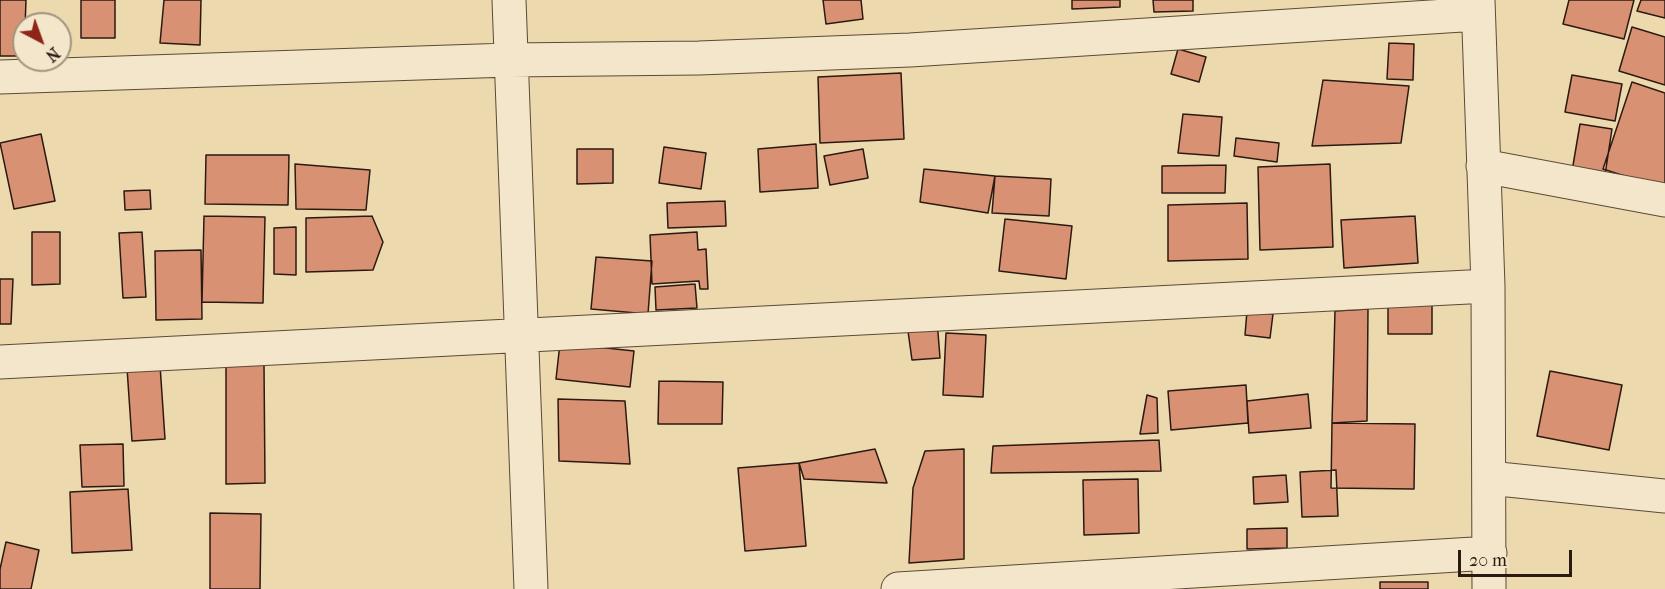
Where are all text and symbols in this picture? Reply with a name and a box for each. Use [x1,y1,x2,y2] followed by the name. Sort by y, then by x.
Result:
[12,12,72,72] north arrow
[42,43,64,66] text: N
[1461,538,1575,576] scale bar
[1469,550,1507,571] text: 20 m

